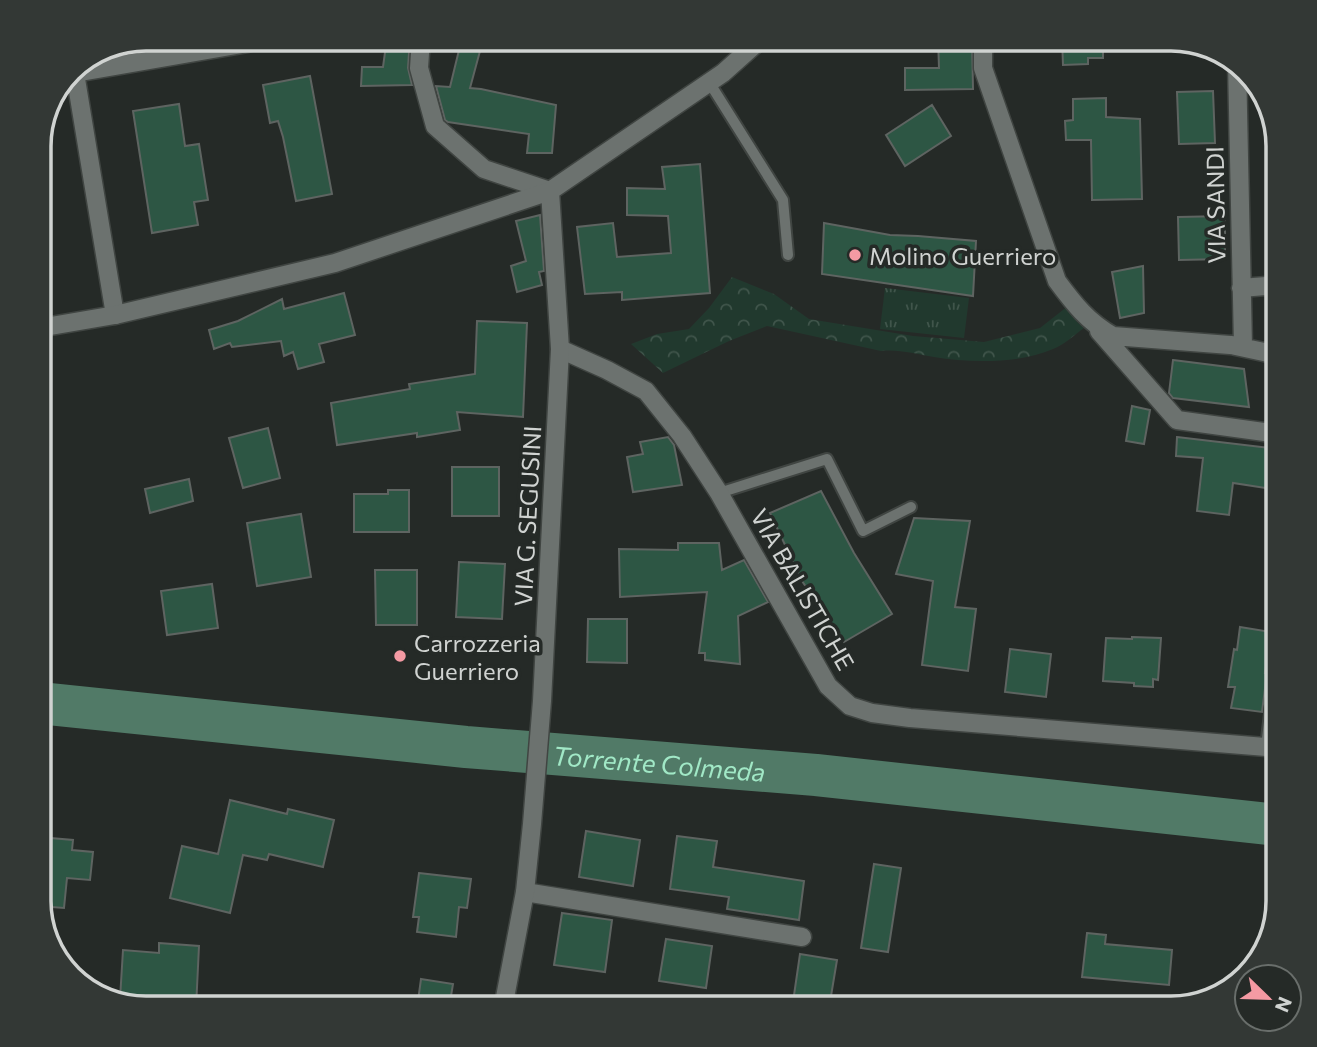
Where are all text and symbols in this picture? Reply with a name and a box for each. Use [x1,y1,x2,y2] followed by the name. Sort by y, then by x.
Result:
[1199,146,1231,264] street label: VIA SANDI
[869,241,1056,270] place label: Molino Guerriero
[847,247,863,263] marker: Molino Guerriero
[508,425,546,607] street label: VIA G. SEGUSINI
[745,503,861,675] street label: VIA BALISTICHE
[414,628,541,685] place label: Carrozzeria Guerriero
[392,648,408,664] marker: Carrozzeria Guerriero
[552,738,767,786] water label: Torrente Colmeda
[1233,963,1303,1033] north arrow
[1271,994,1297,1016] text: N

